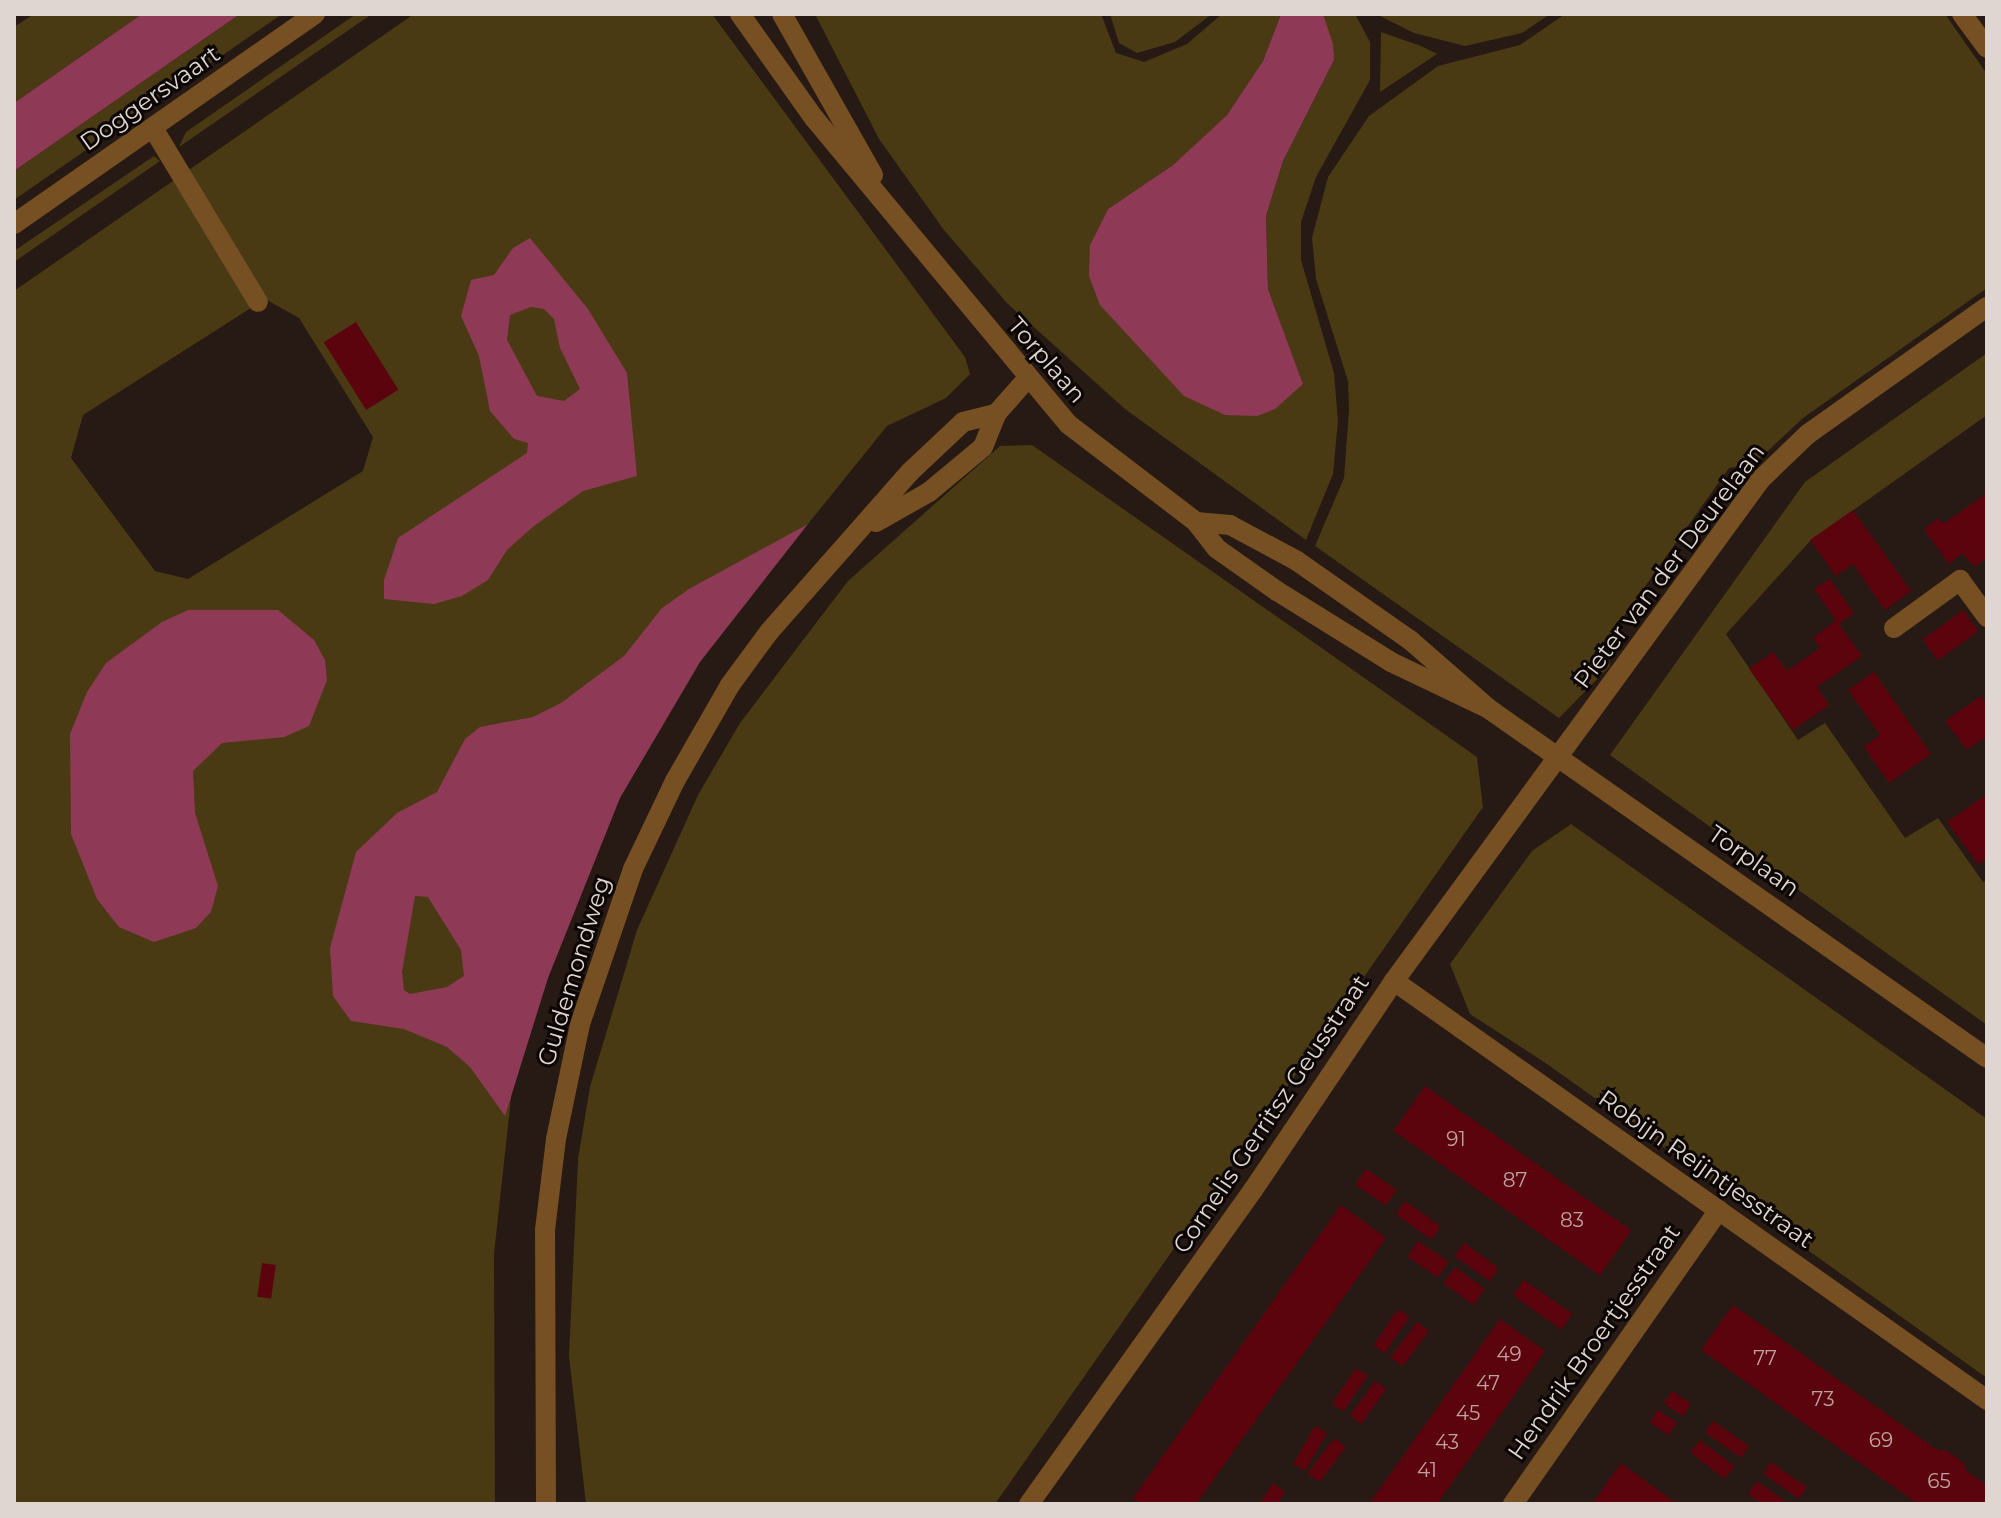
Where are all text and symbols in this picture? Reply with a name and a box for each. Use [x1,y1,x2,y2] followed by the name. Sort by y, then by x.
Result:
[75,39,225,157] street label: Doggersvaart
[1002,311,1092,409] street label: Torplaan
[1568,438,1770,694] street label: Pieter van der Deurelaan
[1703,819,1805,903] street label: Torplaan
[531,873,617,1069] street label: Guldemondweg
[1167,969,1375,1259] street label: Cornelis Gerritsz Geusstraat
[1593,1084,1819,1254] street label: Robijn Reijntjesstraat
[1446,1127,1466,1151] house number: 91
[1503,1168,1527,1192] house number: 87
[1560,1208,1584,1232] house number: 83
[1502,1219,1686,1465] street label: Hendrik Broertjesstraat
[1496,1342,1522,1366] house number: 49
[1753,1346,1777,1370] house number: 77
[1476,1371,1500,1395] house number: 47
[1812,1387,1834,1411] house number: 73
[1456,1401,1480,1425] house number: 45
[1869,1428,1893,1452] house number: 69
[1435,1430,1459,1454] house number: 43
[1417,1458,1437,1482] house number: 41
[1927,1469,1951,1493] house number: 65

